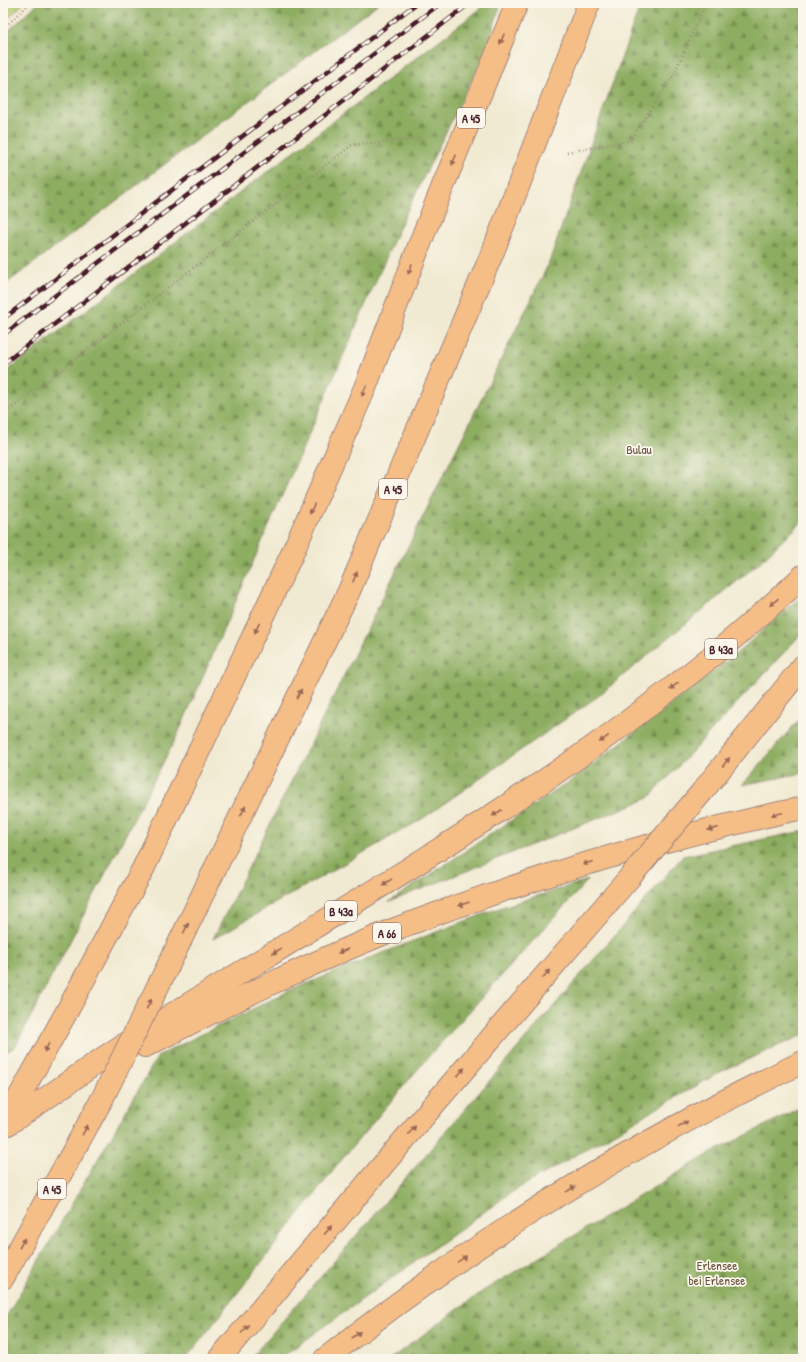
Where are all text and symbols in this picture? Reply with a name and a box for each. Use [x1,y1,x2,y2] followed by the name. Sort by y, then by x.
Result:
[499,34,505,46] one-way arrow
[457,108,485,128] road number: A 45
[450,154,456,166] one-way arrow
[407,263,413,275] one-way arrow
[361,385,367,396] one-way arrow
[626,440,652,458] park label: Bulau
[379,479,407,499] road number: A 45
[308,504,314,516] one-way arrow
[352,571,358,582] one-way arrow
[769,598,779,607] one-way arrow
[254,622,260,633] one-way arrow
[705,639,737,659] road number: B 43a
[669,682,680,690] one-way arrow
[296,689,302,700] one-way arrow
[599,735,609,743] one-way arrow
[722,756,731,767] one-way arrow
[240,806,246,817] one-way arrow
[491,809,503,816] one-way arrow
[771,811,783,817] one-way arrow
[707,826,719,832] one-way arrow
[581,860,593,866] one-way arrow
[381,879,393,886] one-way arrow
[325,901,357,921] road number: B 43a
[458,901,470,907] one-way arrow
[183,923,189,934] one-way arrow
[373,923,401,943] road number: A 66
[271,947,282,954] one-way arrow
[338,948,349,954] one-way arrow
[542,969,551,979] one-way arrow
[146,998,153,1009] one-way arrow
[44,1041,51,1053] one-way arrow
[457,1067,466,1078] one-way arrow
[678,1120,689,1127] one-way arrow
[81,1124,88,1136] one-way arrow
[407,1125,416,1136] one-way arrow
[38,1179,66,1199] road number: A 45
[565,1185,577,1192] one-way arrow
[324,1224,333,1235] one-way arrow
[18,1238,25,1249] one-way arrow
[457,1255,467,1263] one-way arrow
[688,1256,746,1289] park label: Erlensee bei Erlensee
[240,1324,249,1335] one-way arrow
[351,1331,362,1339] one-way arrow

